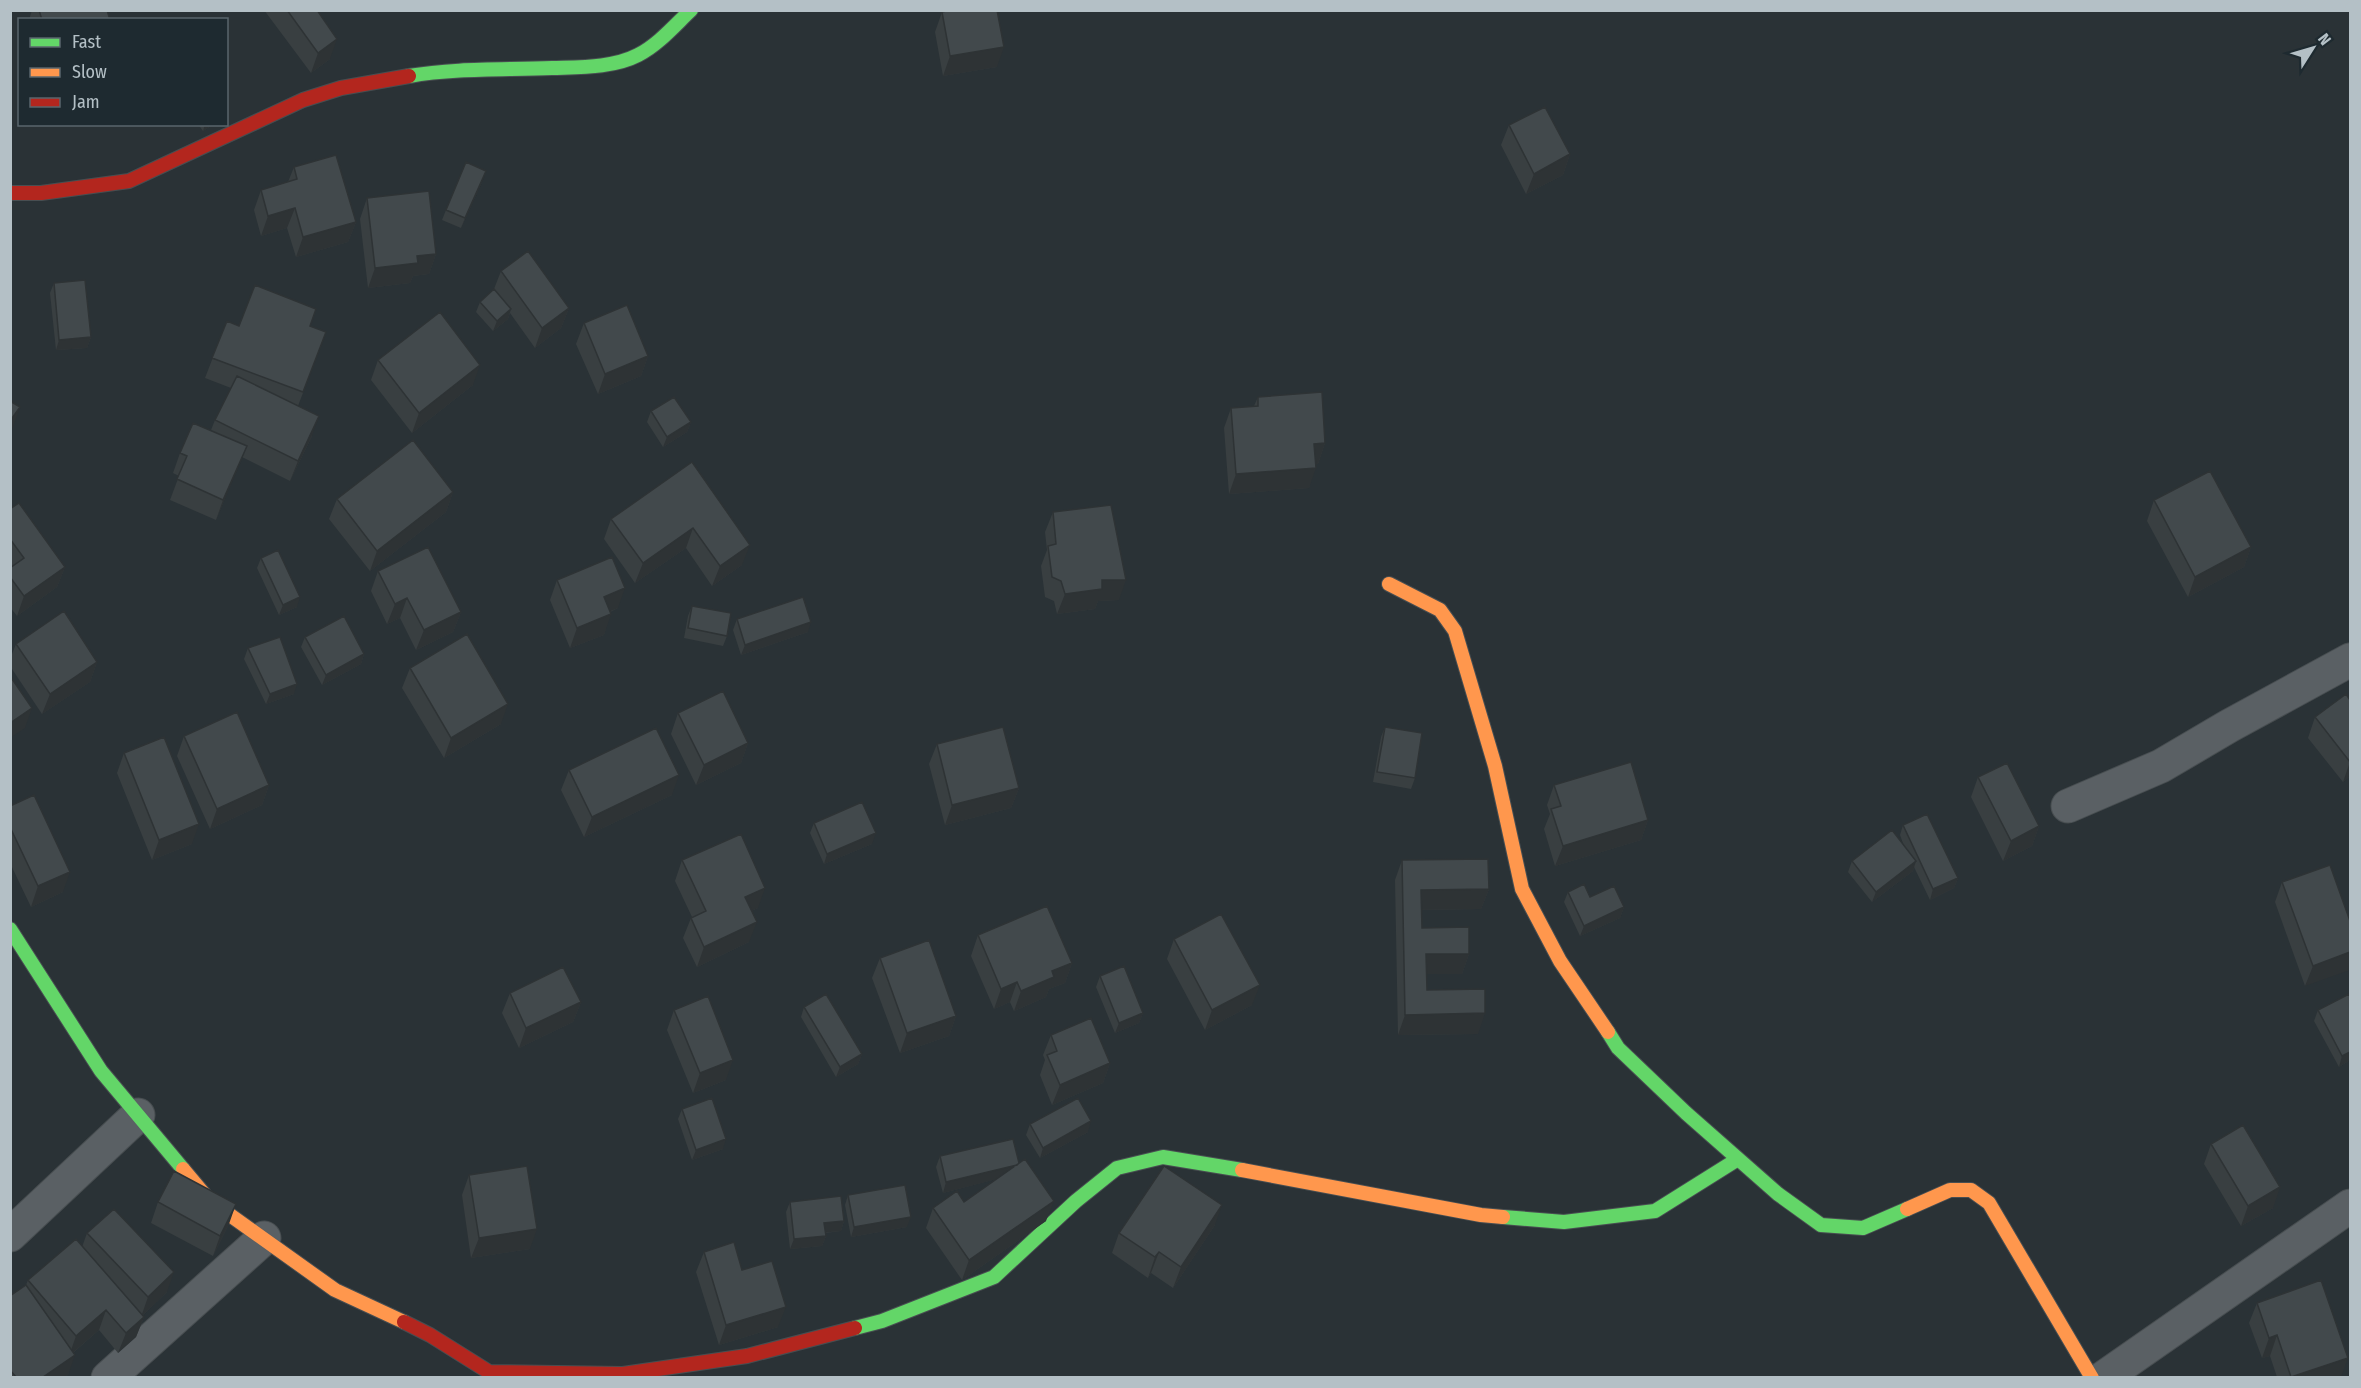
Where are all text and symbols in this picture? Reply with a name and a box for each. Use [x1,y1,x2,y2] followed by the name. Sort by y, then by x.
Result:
[18,18,228,126] legend
[2283,18,2343,78] north arrow
[2314,30,2335,49] text: N
[72,31,101,53] text: Fast
[72,61,107,83] text: Slow
[72,91,100,113] text: Jam

